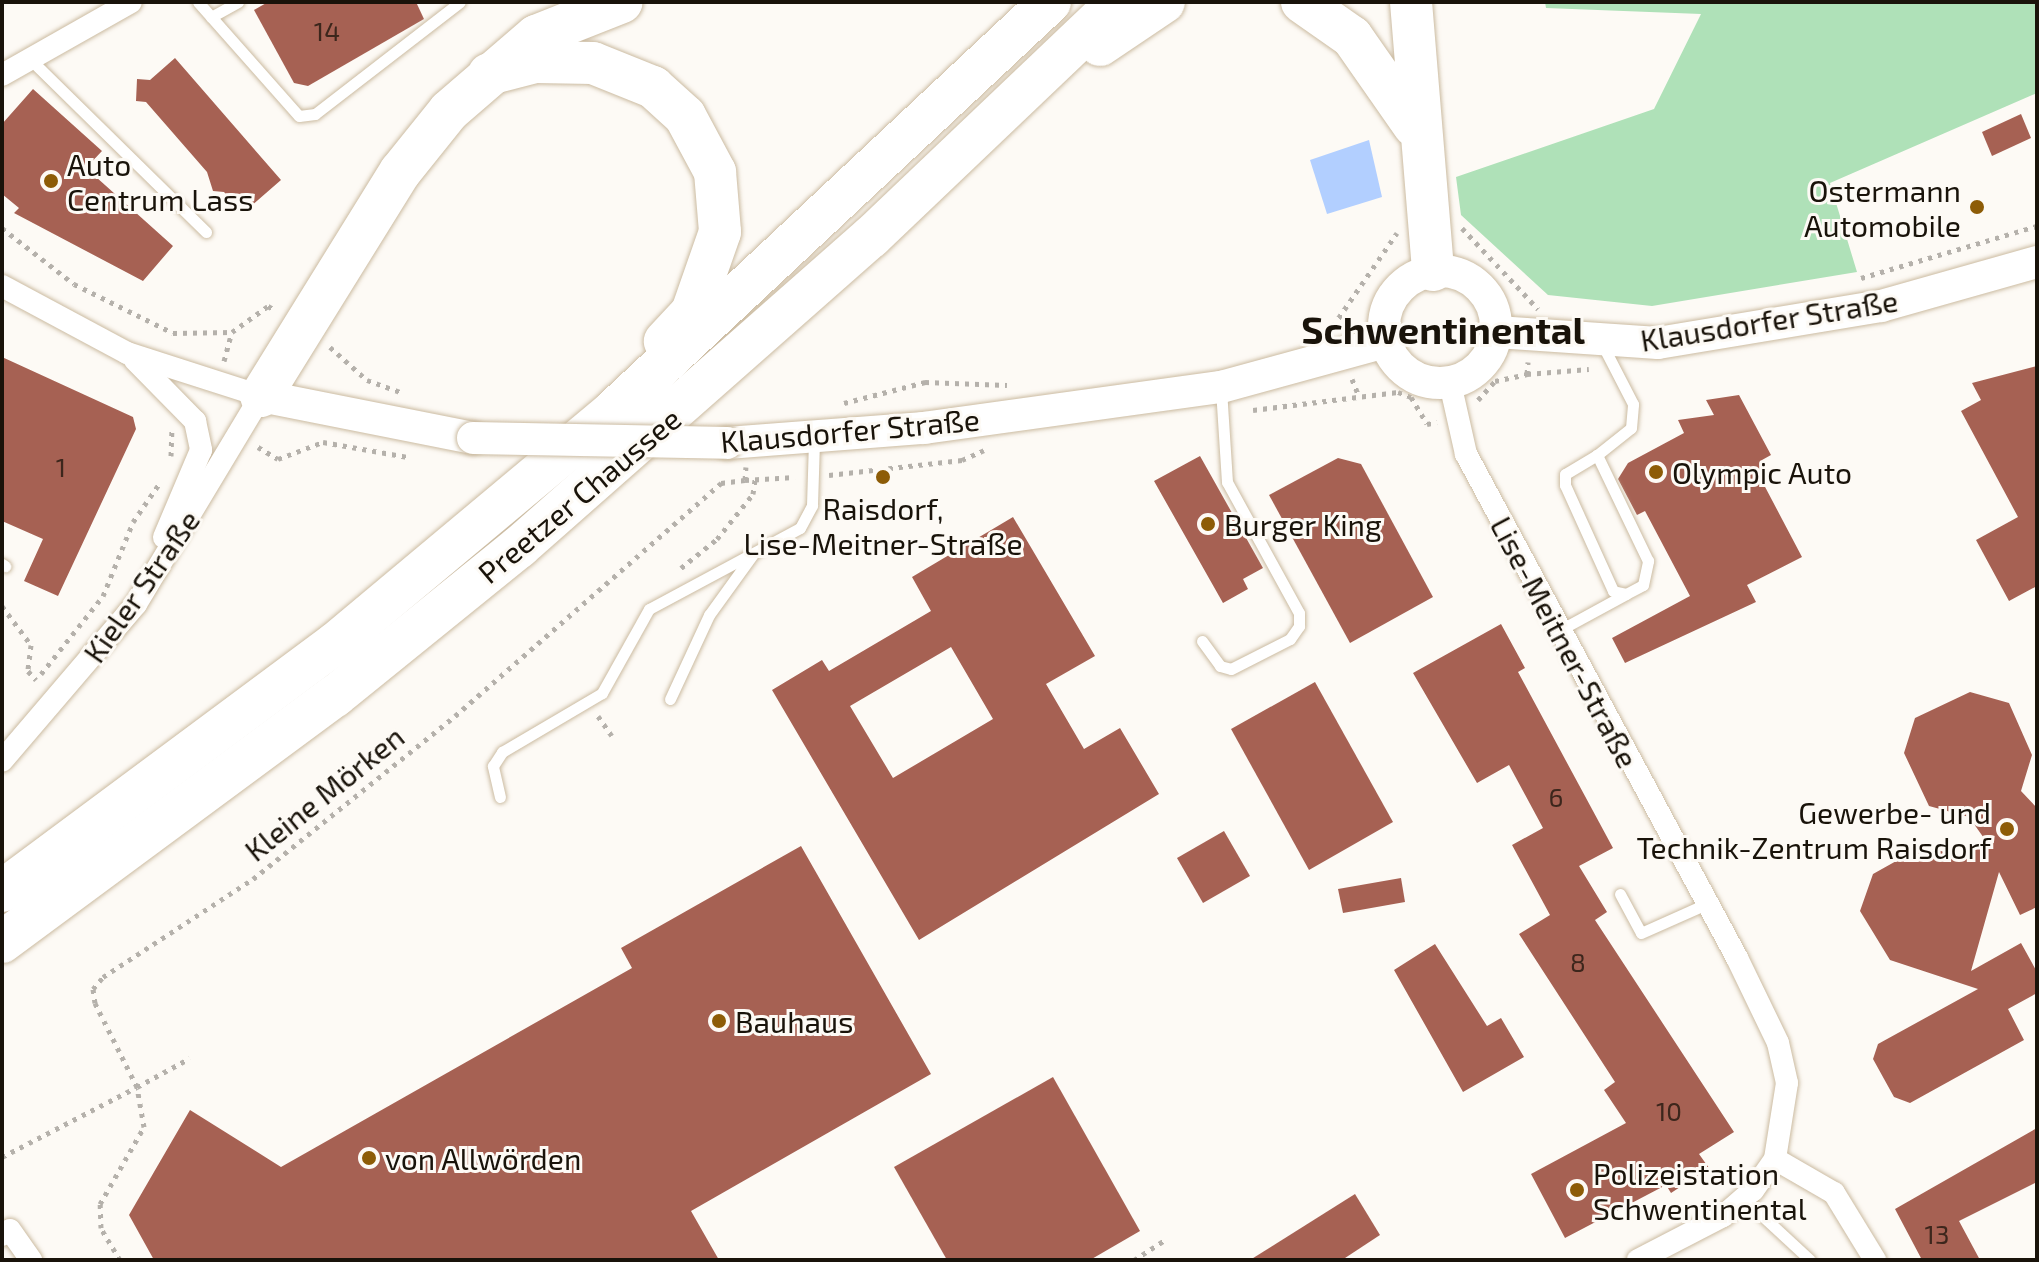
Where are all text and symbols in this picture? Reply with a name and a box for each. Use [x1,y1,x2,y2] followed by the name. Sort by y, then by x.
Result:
[314,15,340,47] house number: 14
[67,146,254,216] place label: Auto Centrum Lass
[42,172,60,190] marker: Auto Centrum Lass
[1804,172,1961,242] place label: Ostermann Automobile
[1968,198,1986,216] marker: Ostermann Automobile
[1637,282,1901,358] street label: Klausdorfer Straße
[1301,307,1585,353] district label: Schwentinental
[470,400,688,590] street label: Preetzer Chaussee
[719,401,981,459] street label: Klausdorfer Straße
[56,451,66,483] house number: 1
[1672,454,1853,490] place label: Olympic Auto
[1647,463,1665,481] marker: Olympic Auto
[874,468,892,486] marker: Raisdorf, Lise-Meitner-Straße
[743,490,1023,560] place label: Raisdorf, Lise-Meitner-Straße
[75,503,207,669] street label: Kieler Straße
[1224,506,1382,542] place label: Burger King
[1484,510,1646,774] street label: Lise-Meitner-Straße
[1199,515,1217,533] marker: Burger King
[237,718,411,868] street label: Kleine Mörken
[1549,781,1563,813] house number: 6
[1637,794,1991,864] place label: Gewerbe- und Technik-Zentrum Raisdorf
[1998,820,2016,838] marker: Gewerbe- und Technik-Zentrum Raisdorf
[1570,946,1586,978] house number: 8
[735,1003,853,1039] place label: Bauhaus
[710,1012,728,1030] marker: Bauhaus
[1656,1095,1682,1127] house number: 10
[385,1140,582,1176] place label: von Allwörden
[360,1149,378,1167] marker: von Allwörden
[1593,1155,1807,1226] place label: Polizeistation Schwentinental
[1568,1181,1586,1199] marker: Polizeistation Schwentinental
[1925,1218,1949,1250] house number: 13

